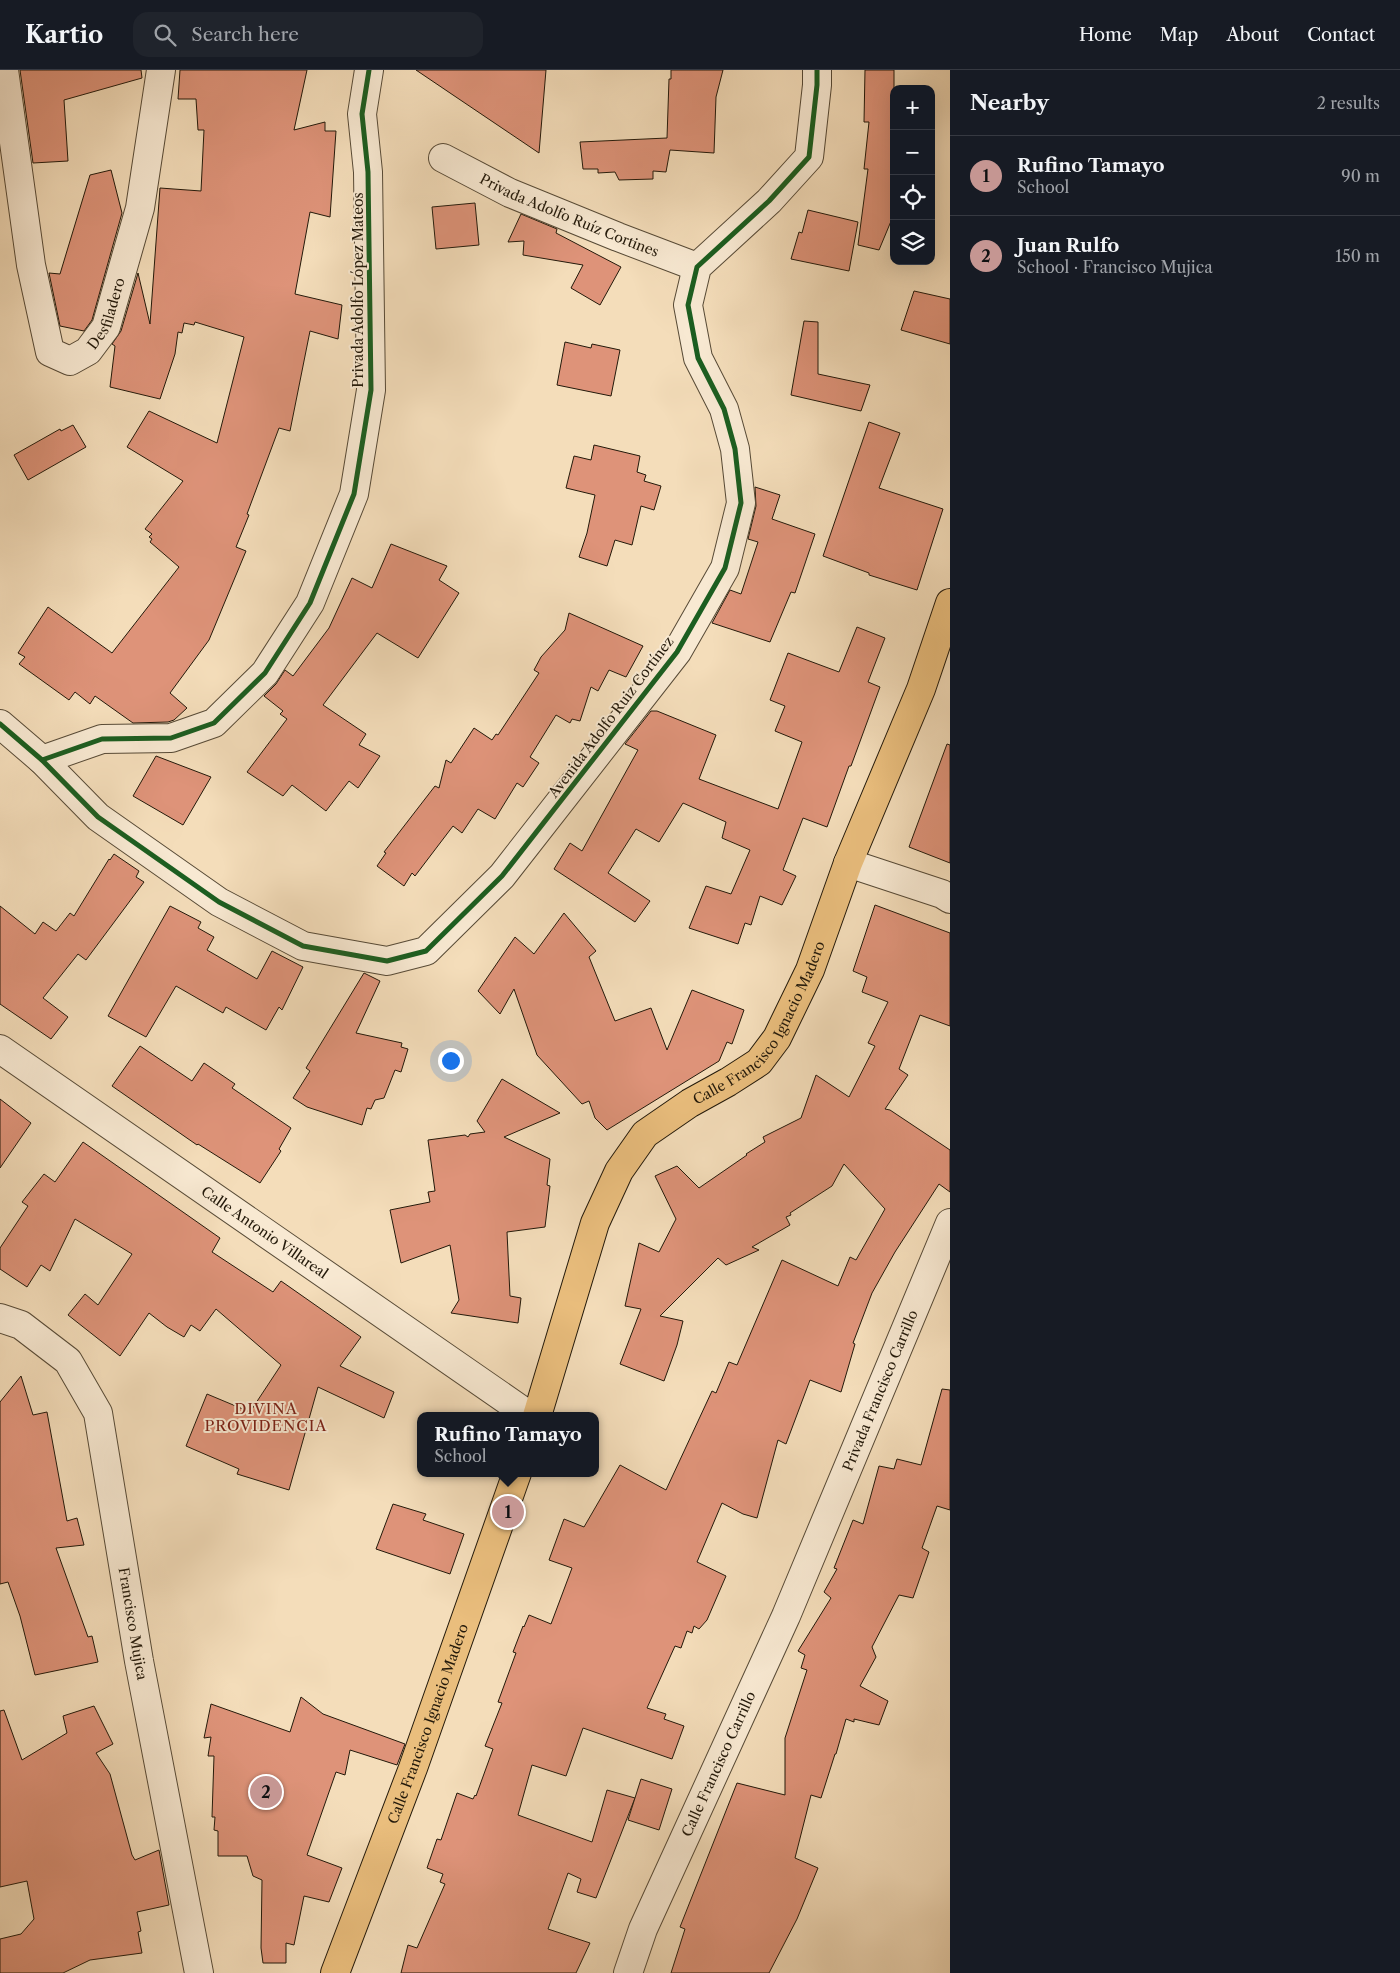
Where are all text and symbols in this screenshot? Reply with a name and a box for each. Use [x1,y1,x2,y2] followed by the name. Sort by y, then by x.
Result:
[133,12,483,57] search box
[25,20,103,49] text: Kartio
[151,21,179,49] icon: search
[191,23,299,46] text: Search here
[1079,24,1132,46] text: Home
[1160,24,1198,46] text: Map
[1226,24,1279,46] text: About
[1307,24,1375,46] text: Contact
[890,85,935,265] map controls
[890,85,935,130] button: +
[970,90,1049,115] text: Nearby
[1317,93,1380,113] text: 2 results
[890,130,935,175] button: −
[1017,154,1165,177] text: Rufino Tamayo
[982,166,990,186] text: 1
[1341,166,1380,186] text: 90 m
[477,170,662,261] street label: Privada Adolfo Ruíz Cortines
[890,175,935,220] button: locate
[1017,177,1069,197] text: School
[349,192,367,388] street label: Privada Adolfo López Mateos
[890,220,935,265] button: layers
[1017,234,1119,257] text: Juan Rulfo
[981,246,991,266] text: 2
[1335,246,1380,266] text: 150 m
[1017,257,1213,277] text: School · Francisco Mujica
[83,276,129,353] street label: Desfiladero
[544,633,678,802] street label: Avenida Adolfo Ruiz Cortínez
[690,939,829,1109] street label: Calle Francisco Ignacio Madero
[438,1048,464,1074] your location
[198,1182,332,1282] street label: Calle Antonio Villareal
[838,1307,922,1474] street label: Privada Francisco Carrillo
[205,1399,327,1435] district label: DIVINA PROVIDENCIA
[417,1412,599,1477] popup
[434,1423,582,1446] text: Rufino Tamayo
[434,1446,487,1466] text: School
[492,1493,524,1531] pin: 1
[115,1566,152,1682] street label: Francisco Mujica
[384,1621,472,1826] street label: Calle Francisco Ignacio Madero
[677,1688,759,1839] street label: Calle Francisco Carrillo
[250,1773,282,1811] pin: 2

